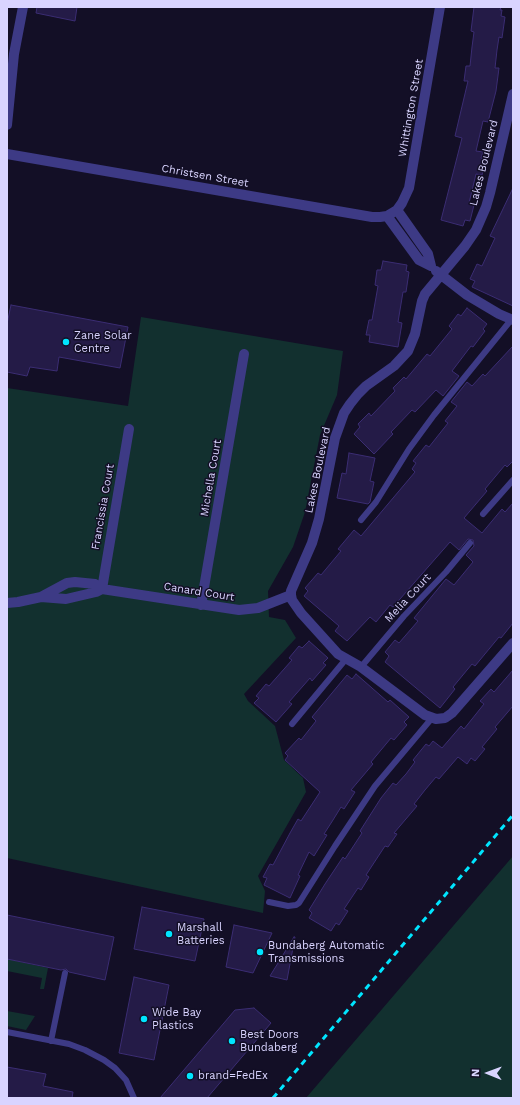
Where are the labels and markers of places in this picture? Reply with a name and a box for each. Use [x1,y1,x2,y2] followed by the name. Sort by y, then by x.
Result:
[74,329,132,355] place label: Zane Solar Centre
[61,337,71,347] marker: Zane Solar Centre
[177,921,225,947] place label: Marshall Batteries
[164,929,174,939] marker: Marshall Batteries
[268,939,384,965] place label: Bundaberg Automatic Transmissions
[255,947,265,957] marker: Bundaberg Automatic Transmissions
[152,1006,201,1032] place label: Wide Bay Plastics
[139,1014,149,1024] marker: Wide Bay Plastics
[240,1028,299,1054] place label: Best Doors Bundaberg
[227,1036,237,1046] marker: Best Doors Bundaberg
[198,1069,268,1083] place label: brand=FedEx
[185,1071,195,1081] marker: brand=FedEx

